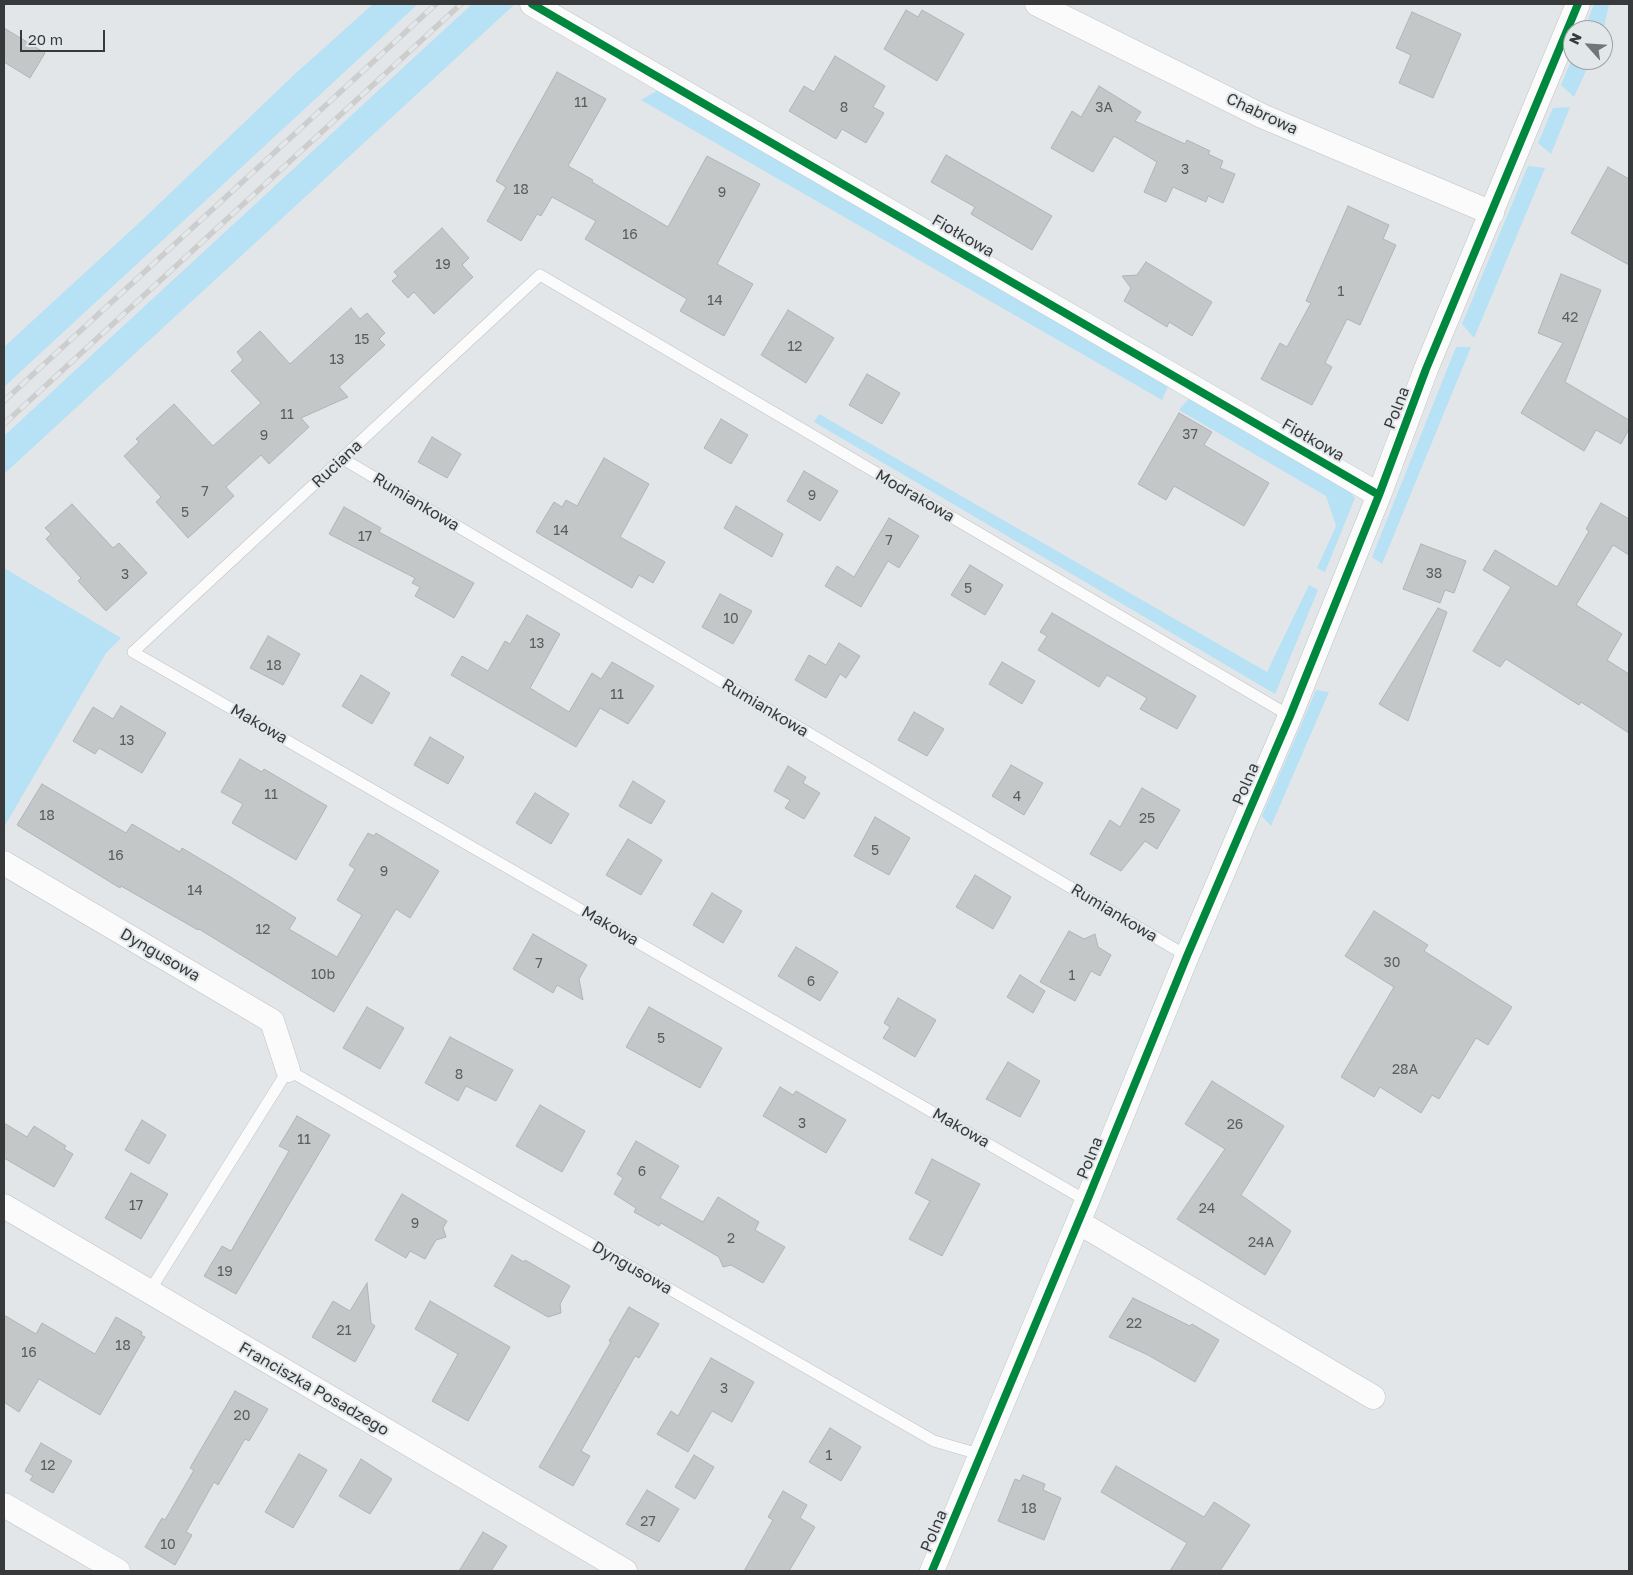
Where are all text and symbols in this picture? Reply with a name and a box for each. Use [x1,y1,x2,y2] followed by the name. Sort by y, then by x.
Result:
[22,20,108,52] scale bar
[1563,20,1613,70] north arrow
[28,30,63,48] text: 20 m
[1565,30,1585,47] text: N
[1223,89,1301,139] street label: Chabrowa
[574,95,588,111] house number: 11
[840,100,848,116] house number: 8
[1095,100,1113,116] house number: 3A
[1181,162,1189,178] house number: 3
[513,182,529,198] house number: 18
[718,185,726,201] house number: 9
[928,210,998,262] street label: Fiołkowa
[622,227,638,243] house number: 16
[435,257,451,273] house number: 19
[1338,284,1344,300] house number: 1
[707,293,723,309] house number: 14
[1562,310,1578,326] house number: 42
[355,332,369,348] house number: 15
[788,339,802,355] house number: 12
[330,352,344,368] house number: 13
[1380,384,1414,432] street label: Polna
[280,407,294,423] house number: 11
[1278,414,1348,466] street label: Fiołkowa
[1182,427,1198,443] house number: 37
[260,428,268,444] house number: 9
[308,436,366,492] street label: Ruciana
[872,466,958,526] street label: Modrakowa
[369,469,463,535] street label: Rumiankowa
[201,484,209,500] house number: 7
[808,488,816,504] house number: 9
[181,505,189,521] house number: 5
[553,523,569,539] house number: 14
[358,529,372,545] house number: 17
[885,533,893,549] house number: 7
[1426,566,1442,582] house number: 38
[121,567,129,583] house number: 3
[964,581,972,597] house number: 5
[723,611,739,627] house number: 10
[530,636,544,652] house number: 13
[266,658,282,674] house number: 18
[718,675,812,741] street label: Rumiankowa
[610,687,624,703] house number: 11
[227,700,291,748] street label: Makowa
[120,733,134,749] house number: 13
[1229,760,1263,808] street label: Polna
[264,787,278,803] house number: 11
[1013,789,1021,805] house number: 4
[39,808,55,824] house number: 18
[1139,811,1155,827] house number: 25
[871,843,879,859] house number: 5
[108,848,124,864] house number: 16
[380,864,388,880] house number: 9
[1067,880,1161,946] street label: Rumiankowa
[187,883,203,899] house number: 14
[578,902,642,950] street label: Makowa
[256,922,270,938] house number: 12
[117,924,203,986] street label: Dyngusowa
[1384,955,1400,971] house number: 30
[535,956,543,972] house number: 7
[311,967,335,983] house number: 10b
[1069,968,1075,984] house number: 1
[807,974,815,990] house number: 6
[657,1031,665,1047] house number: 5
[1392,1062,1418,1078] house number: 28A
[455,1067,463,1083] house number: 8
[929,1104,993,1152] street label: Makowa
[798,1116,806,1132] house number: 3
[1227,1117,1243,1133] house number: 26
[297,1132,311,1148] house number: 11
[1073,1134,1107,1182] street label: Polna
[638,1164,646,1180] house number: 6
[129,1198,143,1214] house number: 17
[1199,1201,1215,1217] house number: 24
[411,1216,419,1232] house number: 9
[727,1231,735,1247] house number: 2
[1248,1235,1274,1251] house number: 24A
[589,1237,675,1299] street label: Dyngusowa
[217,1264,233,1280] house number: 19
[1126,1316,1142,1332] house number: 22
[337,1323,351,1339] house number: 21
[115,1338,131,1354] house number: 18
[235,1338,393,1440] street label: Franciszka Posadzego
[21,1345,37,1361] house number: 16
[720,1381,728,1397] house number: 3
[234,1408,250,1424] house number: 20
[826,1448,832,1464] house number: 1
[41,1458,55,1474] house number: 12
[1021,1501,1037,1517] house number: 18
[917,1507,951,1555] street label: Polna
[640,1514,656,1530] house number: 27
[160,1537,176,1553] house number: 10

